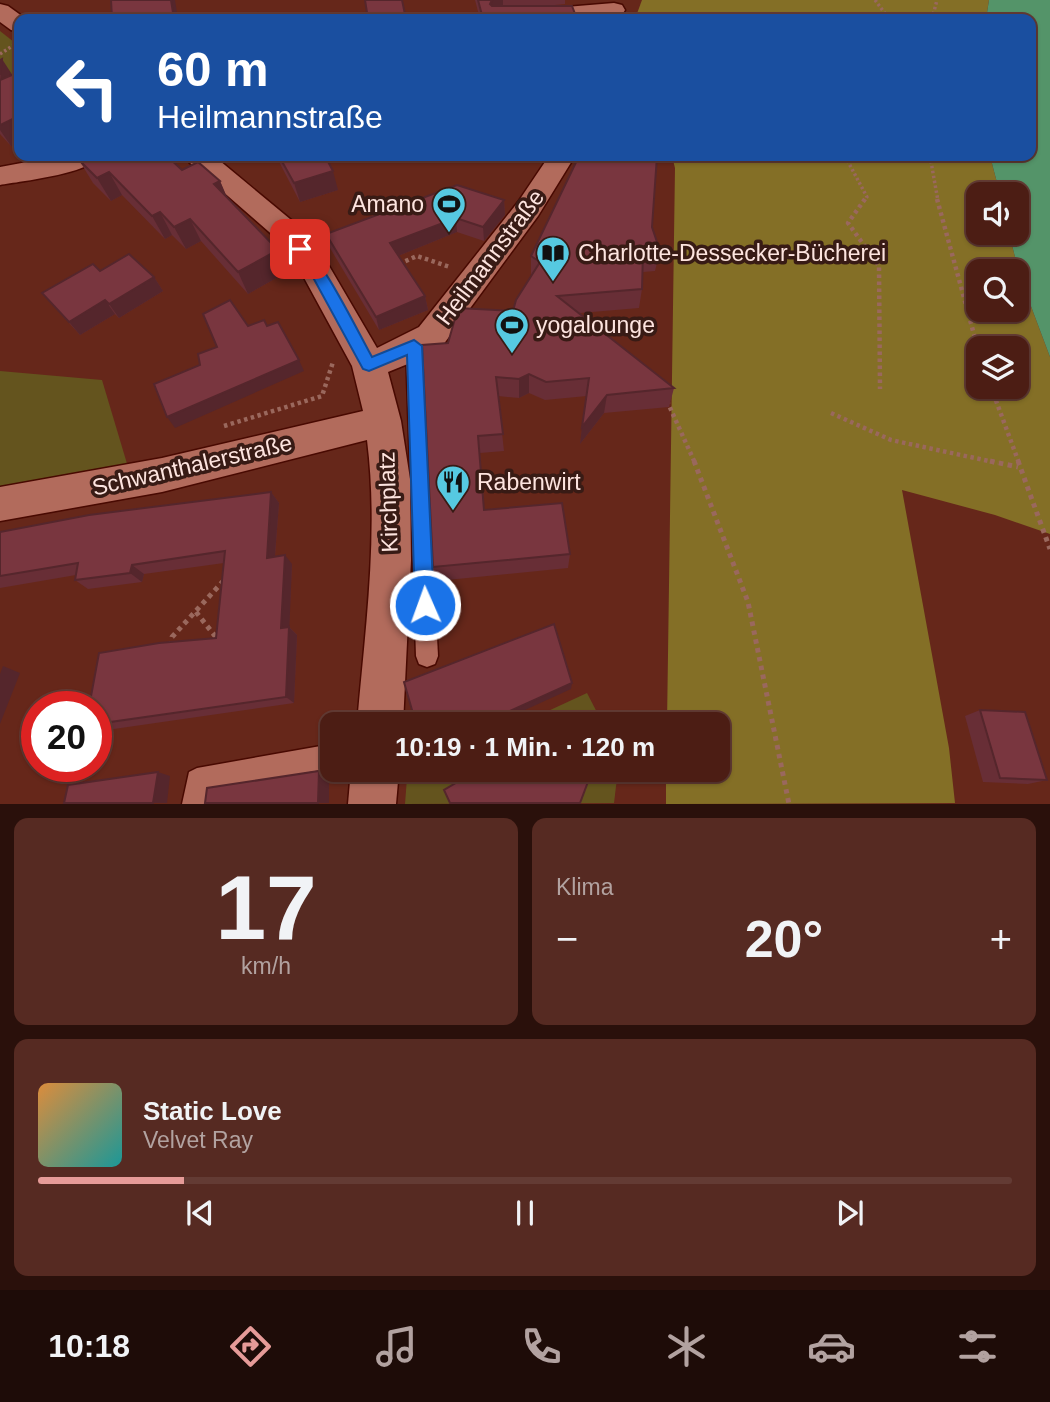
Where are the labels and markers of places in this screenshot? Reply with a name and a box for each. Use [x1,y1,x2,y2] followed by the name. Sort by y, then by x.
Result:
[430,185,468,234] sports icon: Amano
[351,191,424,217] place label: Amano
[270,219,330,279] pin
[534,234,572,283] library icon: Charlotte-Dessecker-Bücherei
[578,240,886,266] place label: Charlotte-Dessecker-Bücherei
[493,306,531,355] sports icon: yogalounge
[536,312,655,338] place label: yogalounge
[434,463,472,512] restaurant icon: Rabenwirt
[477,469,581,495] place label: Rabenwirt

